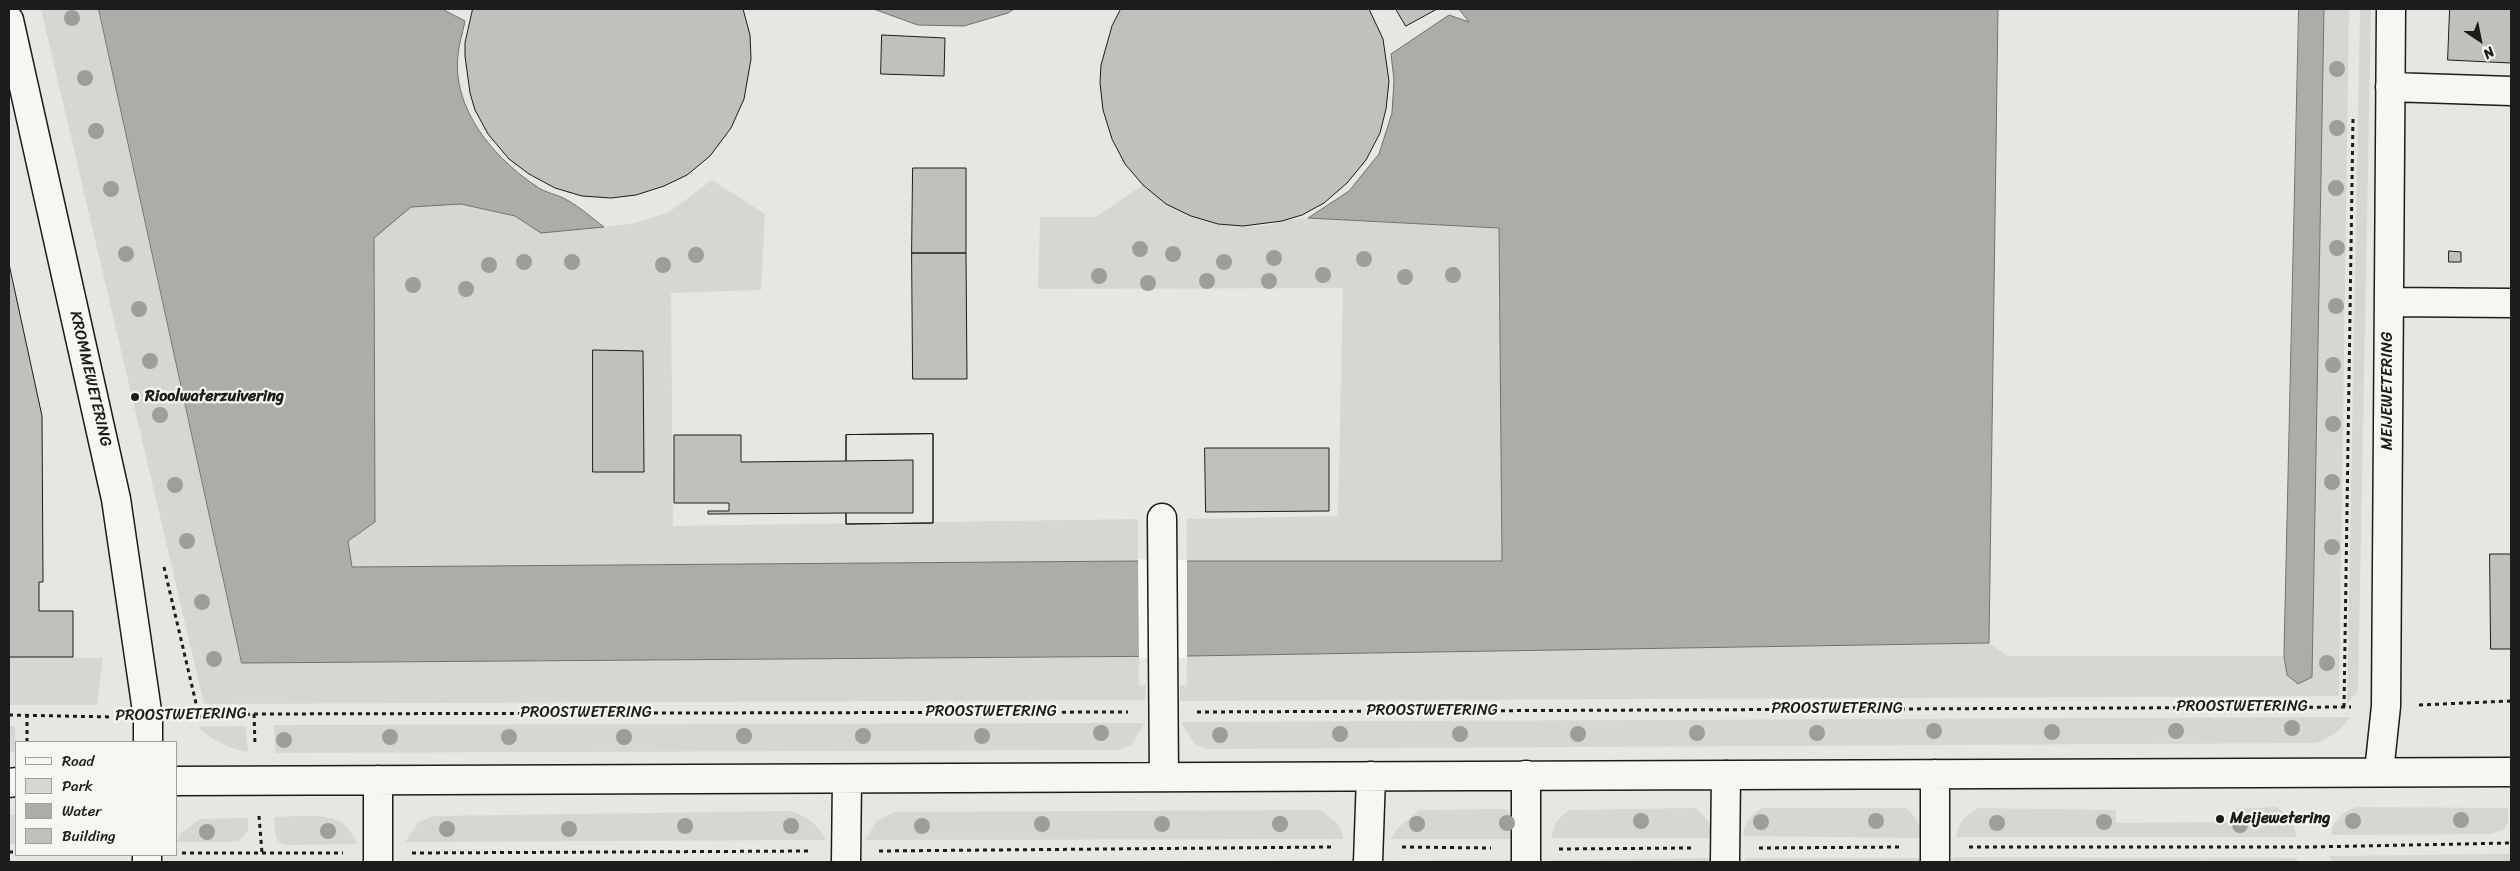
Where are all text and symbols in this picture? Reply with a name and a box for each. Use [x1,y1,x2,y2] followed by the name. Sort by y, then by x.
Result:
[2455,15,2505,65] north arrow
[2478,40,2500,66] text: N
[65,309,115,449] street label: KROMMEWETERING
[2378,332,2398,450] street label: MEIJEWETERING
[145,387,284,407] place label: Rioolwaterzuivering
[129,391,141,403] marker: Rioolwaterzuivering
[2176,697,2308,717] street label: PROOSTWETERING
[1771,699,1903,719] street label: PROOSTWETERING
[1366,701,1498,721] street label: PROOSTWETERING
[925,702,1057,722] street label: PROOSTWETERING
[520,703,652,723] street label: PROOSTWETERING
[115,704,247,726] street label: PROOSTWETERING
[15,741,178,856] legend
[62,748,94,774] text: Road
[62,773,93,799] text: Park
[62,798,102,824] text: Water
[2230,809,2330,829] place label: Meijewetering
[2214,813,2226,825] marker: Meijewetering
[62,823,116,849] text: Building

